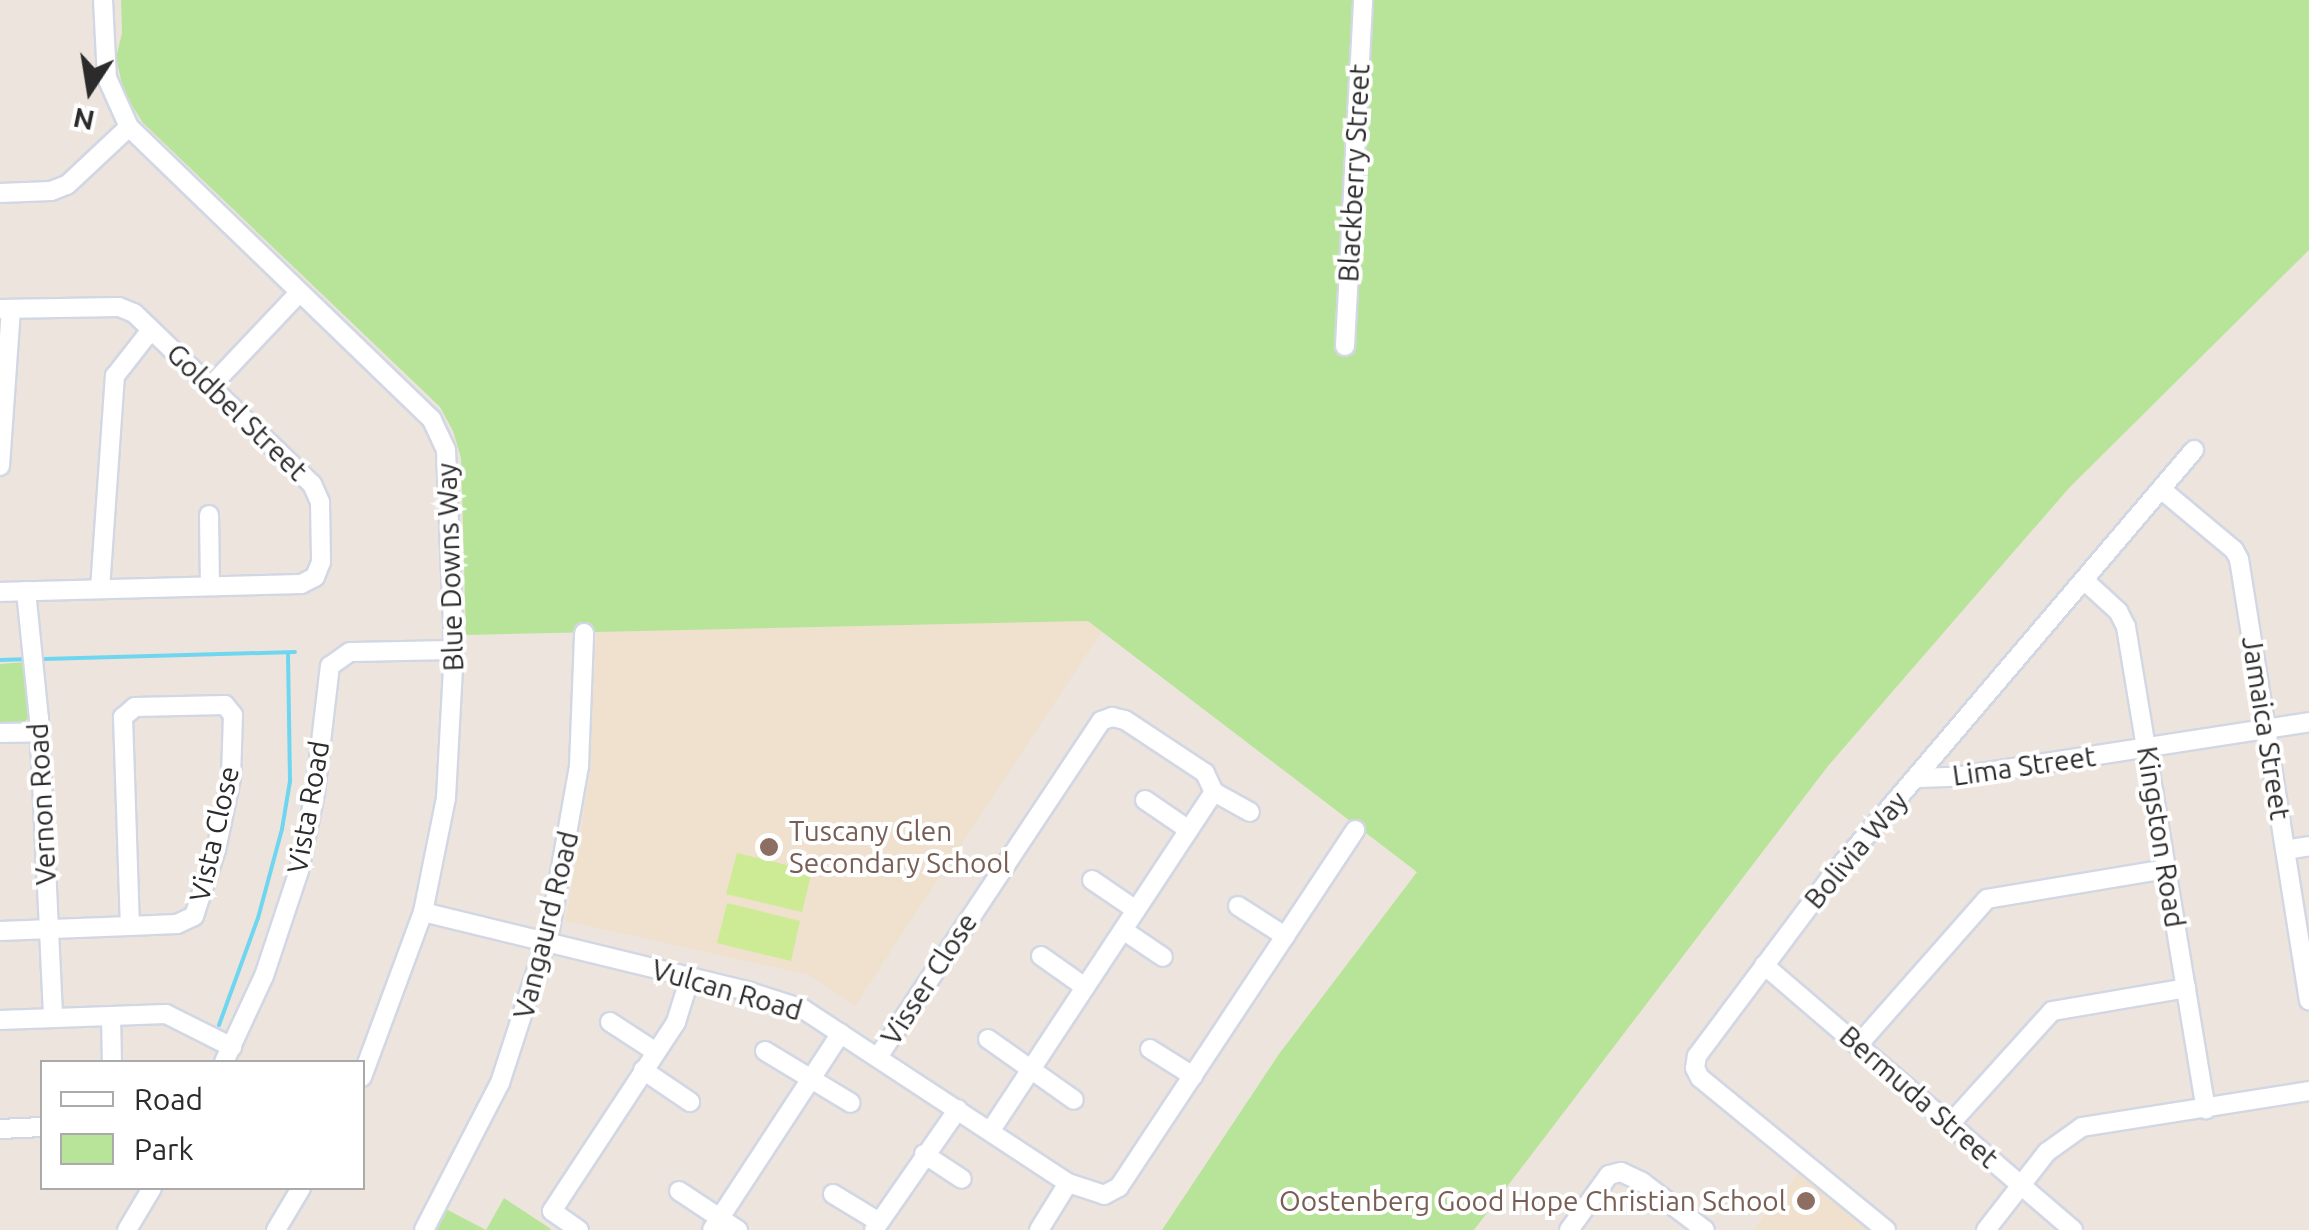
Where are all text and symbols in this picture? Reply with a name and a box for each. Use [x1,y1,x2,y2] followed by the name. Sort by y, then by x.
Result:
[40,40,140,140] north arrow
[1332,63,1376,283] street label: Blackberry Street
[70,103,97,137] text: N
[160,337,314,487] street label: Goldbel Street
[430,462,470,672] street label: Blue Downs Way
[2235,634,2297,822] street label: Jamaica Street
[21,722,63,886] street label: Vernon Road
[280,738,336,876] street label: Vista Road
[1950,739,2098,793] street label: Lima Street
[2130,744,2192,930] street label: Kingston Road
[182,763,246,905] street label: Vista Close
[1797,785,1915,915] street label: Bolivia Way
[789,814,1010,880] place label: Tuscany Glen Secondary School
[506,828,586,1022] street label: Vangaurd Road
[758,836,780,858] marker: Tuscany Glen Secondary School
[874,907,984,1051] street label: Visser Close
[648,952,806,1028] street label: Vulcan Road
[1833,1019,2005,1175] street label: Bermuda Street
[40,1060,365,1190] legend
[134,1082,203,1116] text: Road
[134,1132,194,1166] text: Park
[1279,1184,1786,1218] place label: Oostenberg Good Hope Christian School
[1795,1190,1817,1212] marker: Oostenberg Good Hope Christian School

